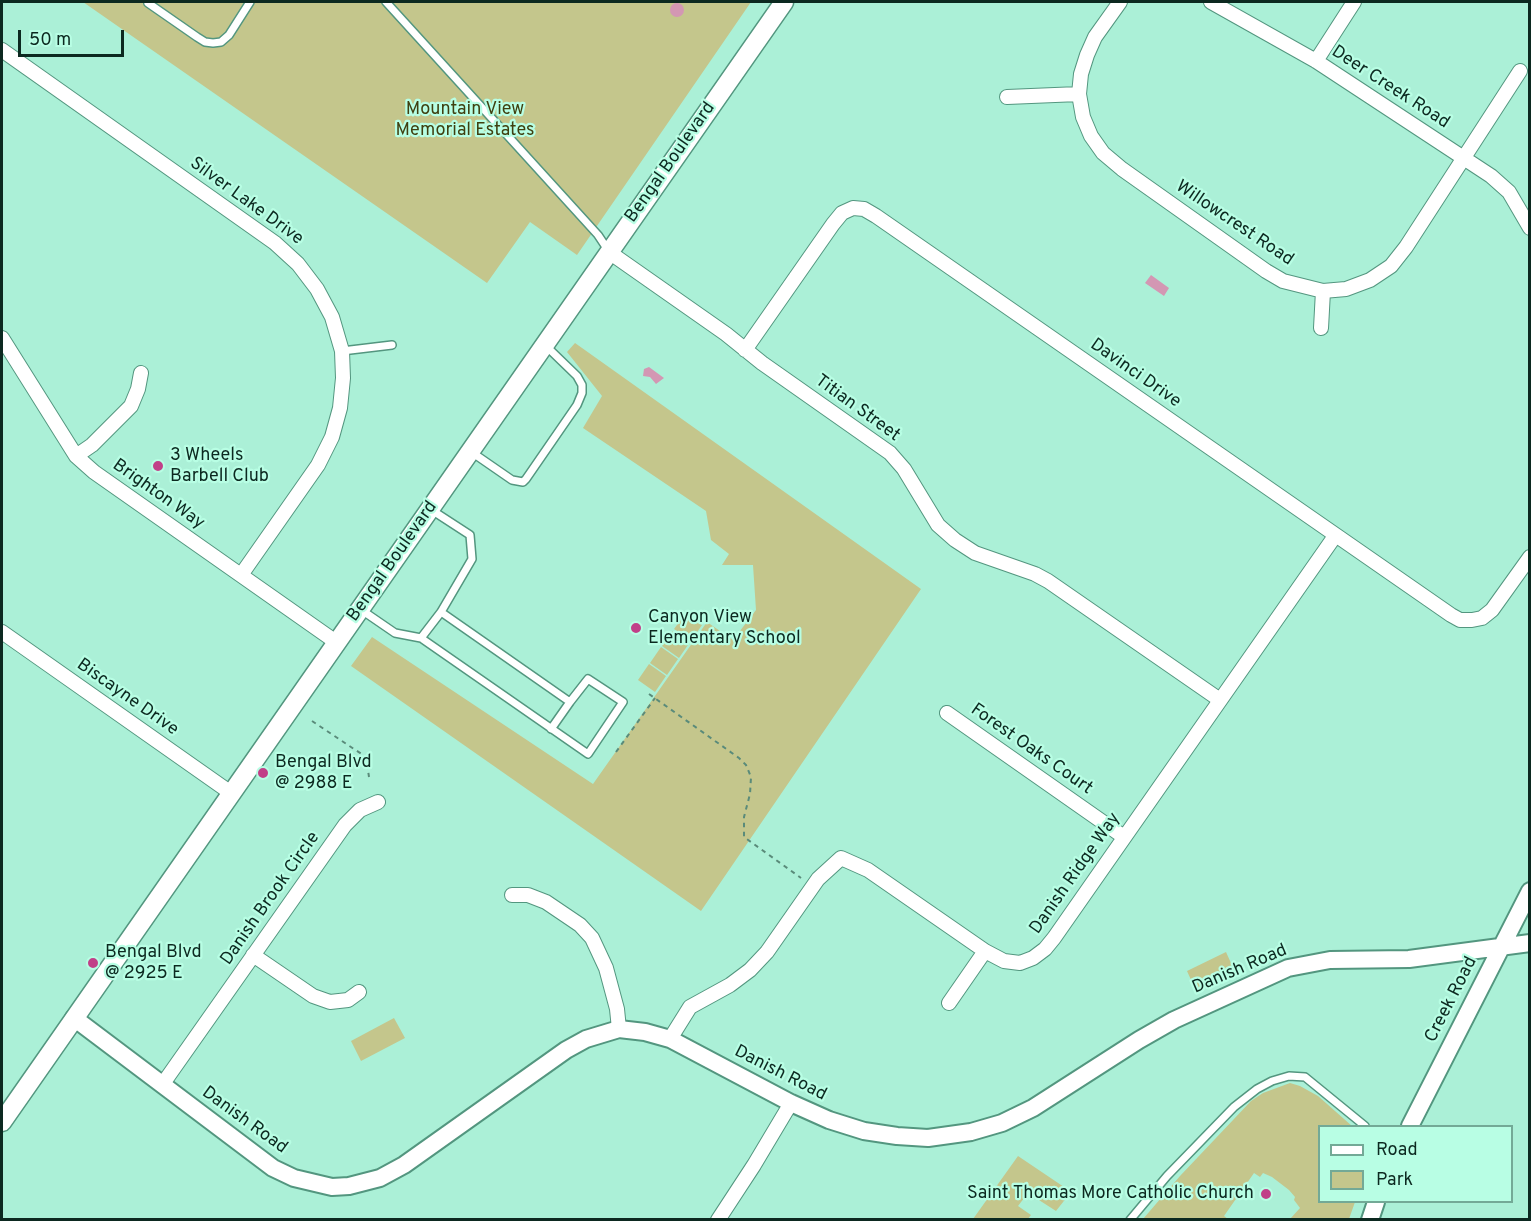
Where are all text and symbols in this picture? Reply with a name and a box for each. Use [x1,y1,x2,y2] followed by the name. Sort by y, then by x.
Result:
[21,18,128,56] scale bar
[29,29,71,52] text: 50 m
[1327,42,1453,134] street label: Deer Creek Road
[396,99,534,142] park label: Mountain View Memorial Estates
[621,99,721,227] street label: Bengal Boulevard
[185,153,307,251] street label: Silver Lake Drive
[1171,177,1297,271] street label: Willowcrest Road
[1085,335,1185,413] street label: Davinci Drive
[810,371,904,447] street label: Titian Street
[170,445,269,488] place label: 3 Wheels Barbell Club
[108,455,208,535] street label: Brighton Way
[151,459,165,473] marker: 3 Wheels Barbell Club
[343,498,443,626] street label: Bengal Boulevard
[648,607,801,650] place label: Canyon View Elementary School
[629,621,643,635] marker: Canyon View Elementary School
[72,655,182,741] street label: Biscayne Drive
[966,700,1096,800] street label: Forest Oaks Court
[275,752,372,795] place label: Bengal Blvd @ 2988 E
[256,766,270,780] marker: Bengal Blvd @ 2988 E
[1026,809,1126,939] street label: Danish Ridge Way
[217,828,325,970] street label: Danish Brook Circle
[1189,940,1291,1000] street label: Danish Road
[105,942,202,984] place label: Bengal Blvd @ 2925 E
[1421,954,1483,1046] street label: Creek Road
[86,956,100,970] marker: Bengal Blvd @ 2925 E
[730,1041,830,1107] street label: Danish Road
[197,1083,291,1159] street label: Danish Road
[1318,1125,1513,1203] legend
[1376,1139,1418,1162] text: Road
[1376,1169,1413,1192] text: Park
[967,1183,1254,1205] place label: Saint Thomas More Catholic Church
[1259,1187,1273,1201] marker: Saint Thomas More Catholic Church

